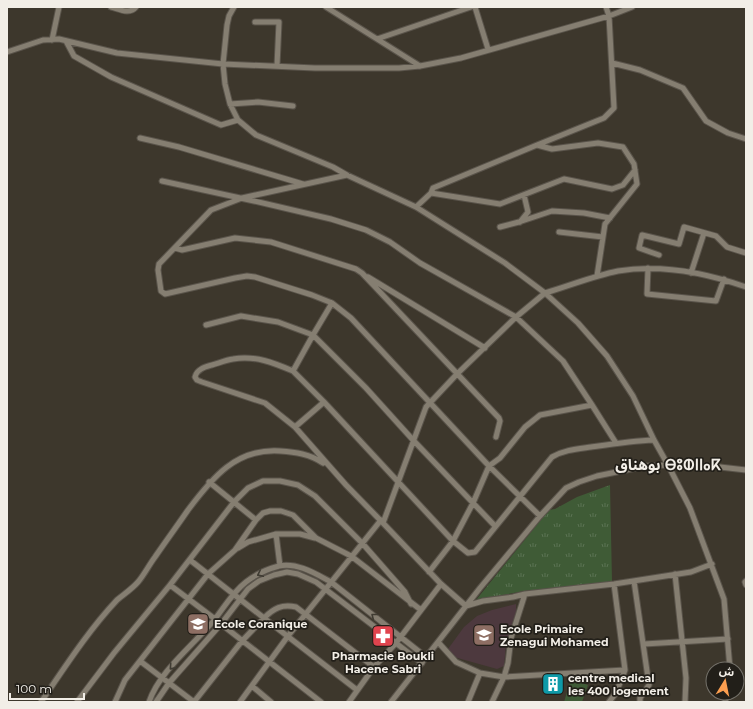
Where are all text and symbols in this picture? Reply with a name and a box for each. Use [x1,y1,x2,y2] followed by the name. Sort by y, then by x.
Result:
[615,455,721,474] district label: بوهناق ⴱⵓⵀⵏⵏⴰⴽ
[257,569,265,577] one-way arrow
[185,611,211,637] school or university icon: Ecole Coranique
[371,613,378,620] one-way arrow
[214,617,307,631] place label: Ecole Coranique
[471,622,497,648] school or university icon: Ecole Primaire Zenagui Mohamed
[500,622,609,649] place label: Ecole Primaire Zenagui Mohamed
[370,623,396,649] pharmacy icon: Pharmacie Boukli Hacene Sabri
[332,649,434,676] place label: Pharmacie Boukli Hacene Sabri
[705,661,745,701] north arrow
[169,662,176,670] one-way arrow
[718,663,735,679] text: ش
[540,671,566,697] building icon: centre medical les 400 logement
[568,671,669,698] place label: centre medical les 400 logement
[10,675,84,701] scale bar
[16,681,52,696] text: 100 m

